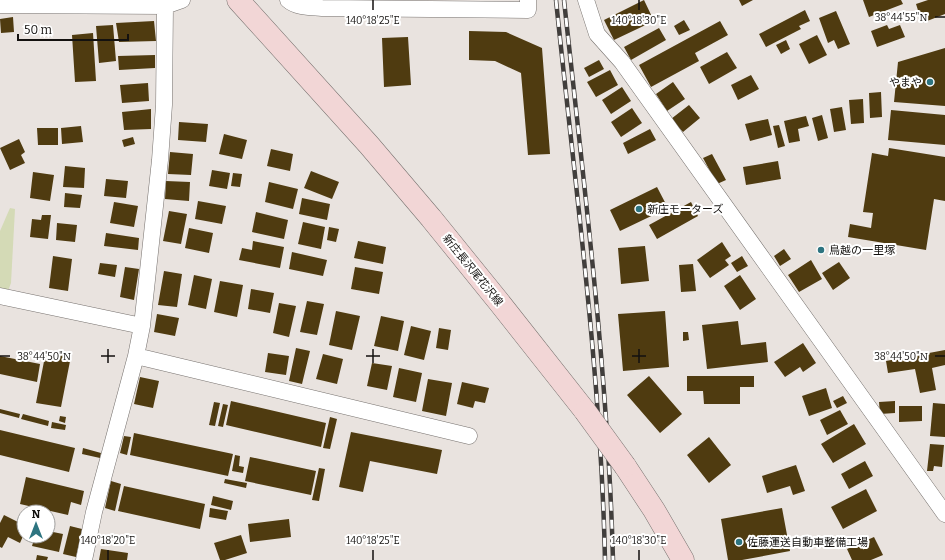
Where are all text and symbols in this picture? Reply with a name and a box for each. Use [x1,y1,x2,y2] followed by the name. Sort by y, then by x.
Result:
[875,12,927,24] text: 38°44'55"N
[346,15,400,27] text: 140°18'25"E
[612,15,666,27] text: 140°18'30"E
[18,16,128,42] scale bar
[24,23,53,37] text: 50 m
[889,76,922,89] place label: やまや
[925,77,935,87] marker: やまや
[647,203,723,216] place label: 新庄モーターズ
[634,204,644,214] marker: 新庄モーターズ
[440,232,505,309] street label: 新庄長沢尾花沢線
[829,244,895,257] place label: 鳥越の一里塚
[816,245,826,255] marker: 鳥越の一里塚
[17,351,71,363] text: 38°44'50"N
[874,351,928,363] text: 38°44'50"N
[16,504,56,544] north arrow
[32,508,41,521] text: N
[81,535,135,547] text: 140°18'20"E
[346,535,400,547] text: 140°18'25"E
[612,535,666,547] text: 140°18'30"E
[747,536,868,549] place label: 佐藤運送自動車整備工場
[734,537,744,547] marker: 佐藤運送自動車整備工場

